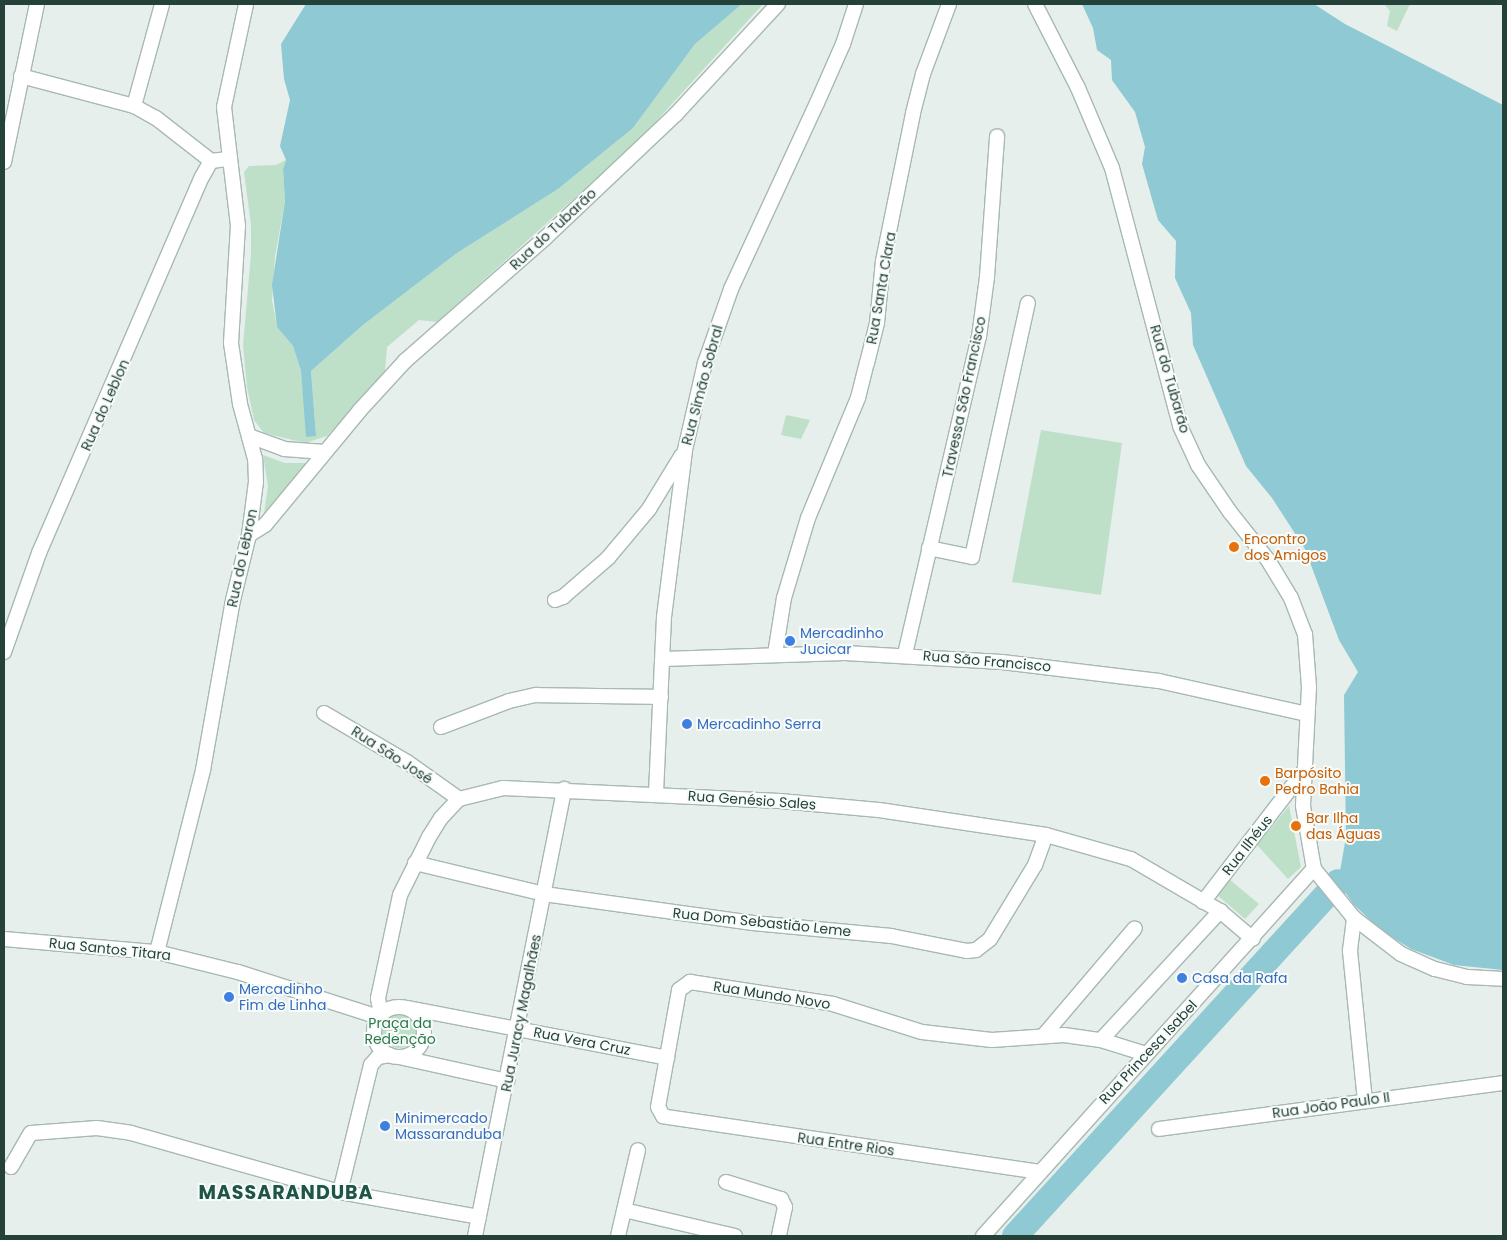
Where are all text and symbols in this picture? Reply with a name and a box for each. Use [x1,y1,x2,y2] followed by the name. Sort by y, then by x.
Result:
[506,185,600,273] street label: Rua do Tubarão
[863,230,899,346] street label: Rua Santa Clara
[939,315,989,479] street label: Travessa Sāo Francisco
[678,323,726,447] street label: Rua Simão Sobral
[1146,323,1194,435] street label: Rua do Tubarão
[77,357,133,453] street label: Rua do Leblon
[223,507,261,609] street label: Rua do Lebron
[1244,531,1327,564] place label: Encontro dos Amigos
[1228,541,1240,553] marker: Encontro dos Amigos
[800,625,884,658] place label: Mercadinho Jucicar
[784,635,796,647] marker: Mercadinho Jucicar
[922,647,1052,675] street label: Rua São Francisco
[697,716,821,732] place label: Mercadinho Serra
[681,718,693,730] marker: Mercadinho Serra
[348,723,436,787] street label: Rua São José
[1275,765,1359,798] place label: Barpósito Pedro Bahia
[1259,775,1271,787] marker: Barpósito Pedro Bahia
[687,787,817,813] street label: Rua Genésio Sales
[1306,810,1381,842] place label: Bar Ilha das Águas
[1218,812,1276,878] street label: Rua Ilhéus
[1290,820,1302,832] marker: Bar Ilha das Águas
[672,904,852,940] street label: Rua Dom Sebastião Leme
[497,933,545,1093] street label: Rua Juracy Magalhães
[48,934,172,964] street label: Rua Santos Titara
[1192,970,1287,986] place label: Casa da Rafa
[1176,972,1188,984] marker: Casa da Rafa
[712,977,832,1013] street label: Rua Mundo Novo
[239,981,326,1014] place label: Mercadinho Fim de Linha
[223,991,235,1003] marker: Mercadinho Fim de Linha
[1096,997,1200,1107] street label: Rua Princesa Isabel
[364,1015,436,1048] park label: Praça da Redenção
[532,1023,632,1059] street label: Rua Vera Cruz
[1271,1088,1391,1122] street label: Rua João Paulo II
[395,1110,502,1142] place label: Minimercado Massaranduba
[379,1120,391,1132] marker: Minimercado Massaranduba
[796,1129,896,1159] street label: Rua Entre Rios
[197,1182,375,1204] district label: MASSARANDUBA

